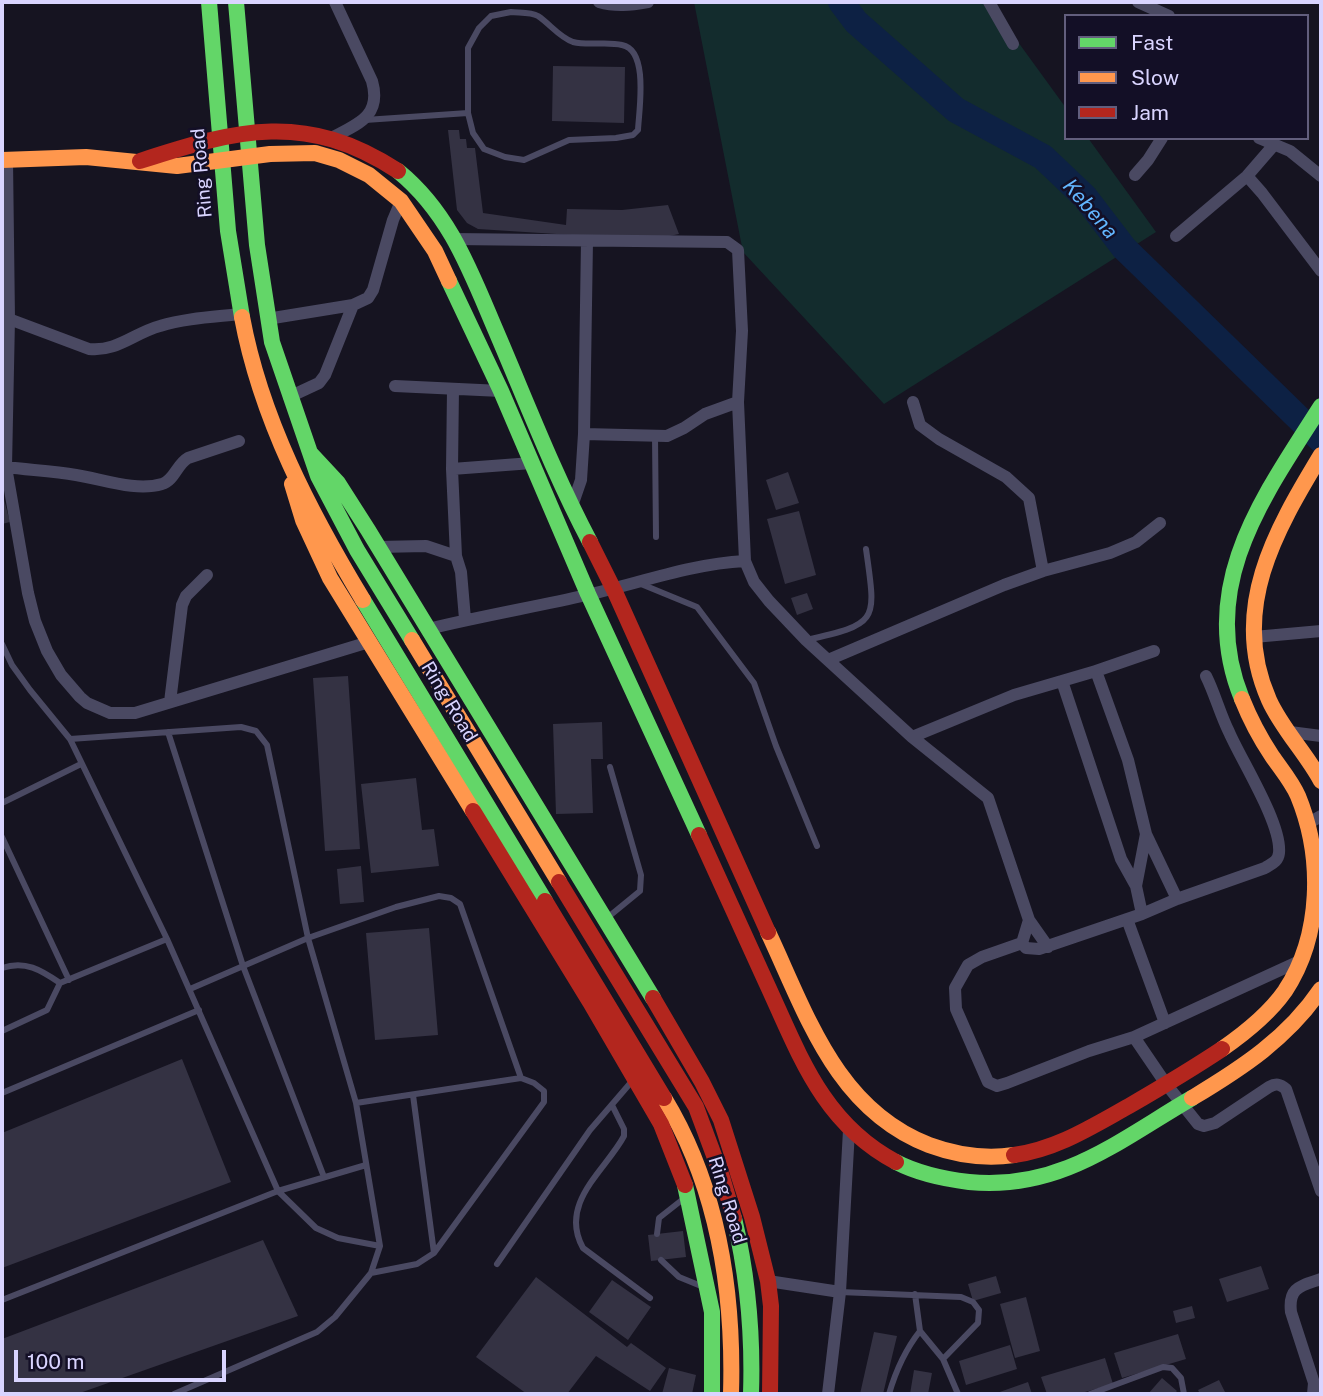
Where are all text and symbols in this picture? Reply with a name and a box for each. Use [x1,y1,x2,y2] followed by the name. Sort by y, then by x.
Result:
[1064,14,1309,140] legend
[1131,30,1173,55] text: Fast
[1131,65,1179,90] text: Slow
[1131,100,1169,125] text: Jam
[187,127,217,219] street label: Ring Road
[1057,174,1123,244] water label: Kebena
[416,658,482,746] street label: Ring Road
[703,1154,751,1246] street label: Ring Road
[18,1336,229,1380] scale bar
[27,1349,84,1374] text: 100 m

